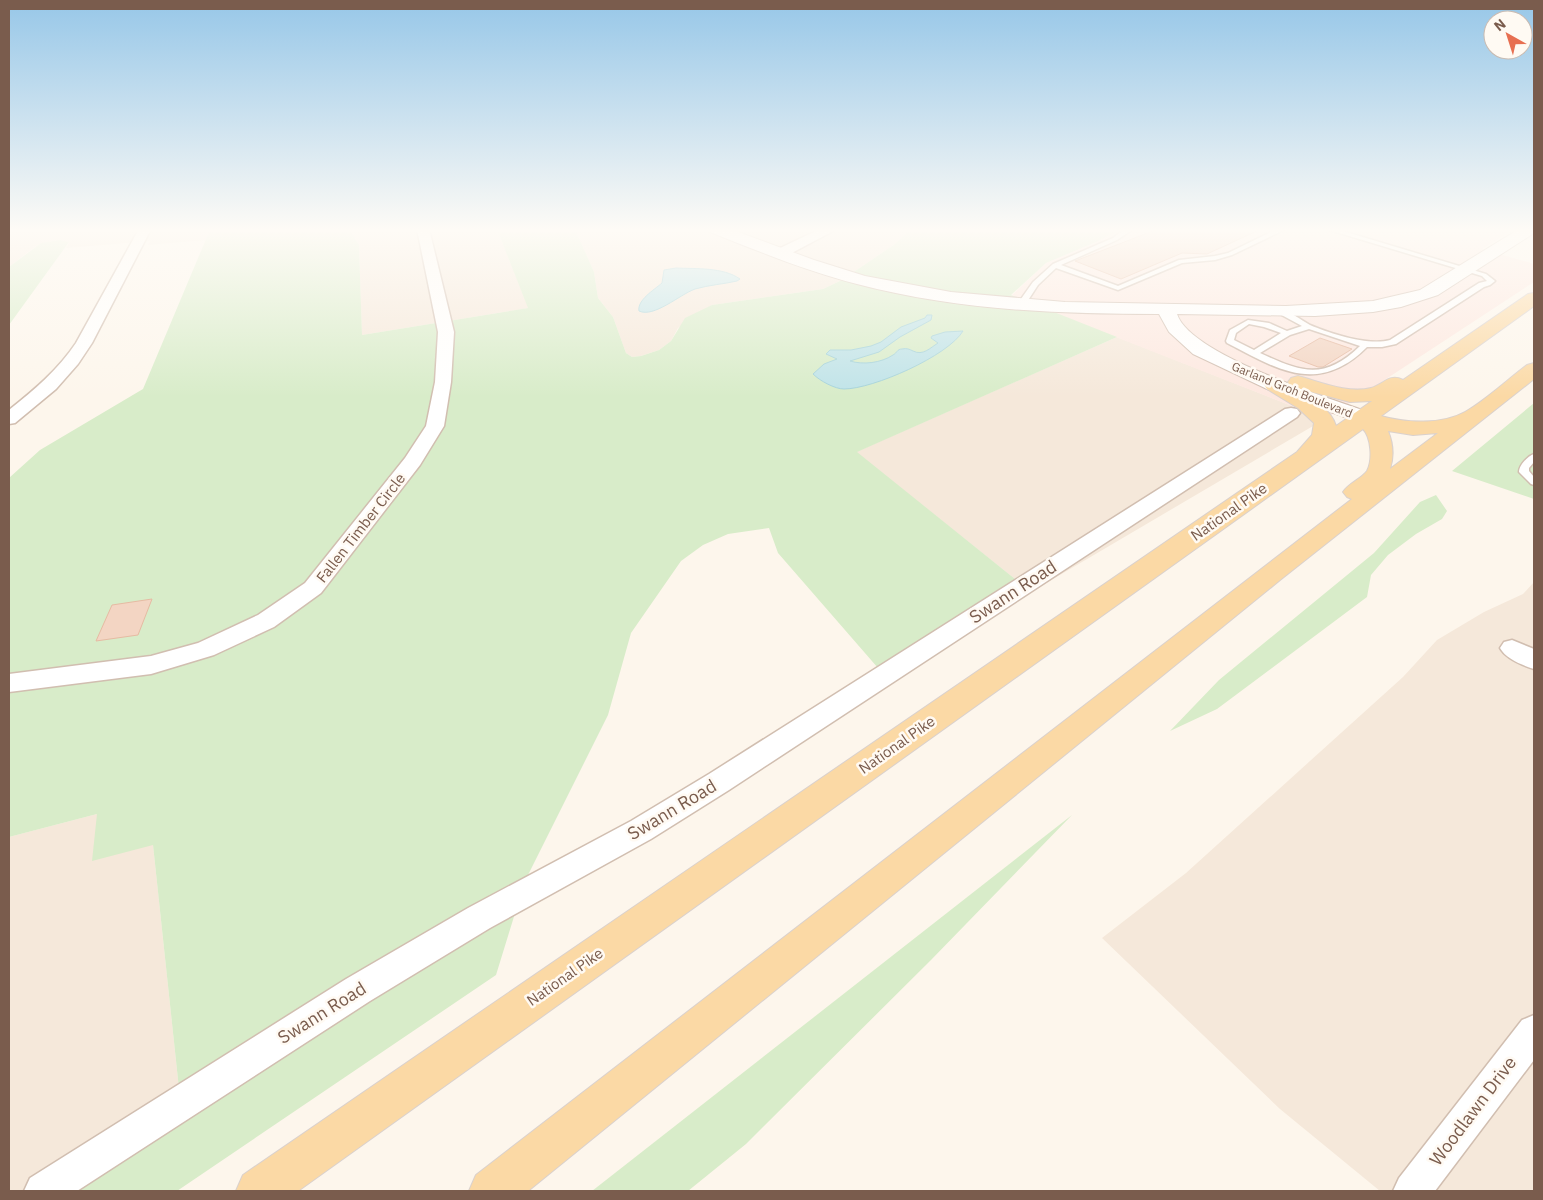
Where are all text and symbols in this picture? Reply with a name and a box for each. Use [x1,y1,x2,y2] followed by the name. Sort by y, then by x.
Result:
[1483,10,1533,60] north arrow
[1490,15,1509,35] text: N
[1230,358,1355,421] street label: Garland Groh Boulevard
[312,469,409,586] street label: Fallen Timber Circle
[1187,478,1271,545] street label: National Pike
[965,555,1061,628] street label: Swann Road
[855,711,939,778] street label: National Pike
[623,774,720,845] street label: Swann Road
[523,943,607,1010] street label: National Pike
[273,976,370,1049] street label: Swann Road
[1424,1051,1521,1170] street label: Woodlawn Drive

